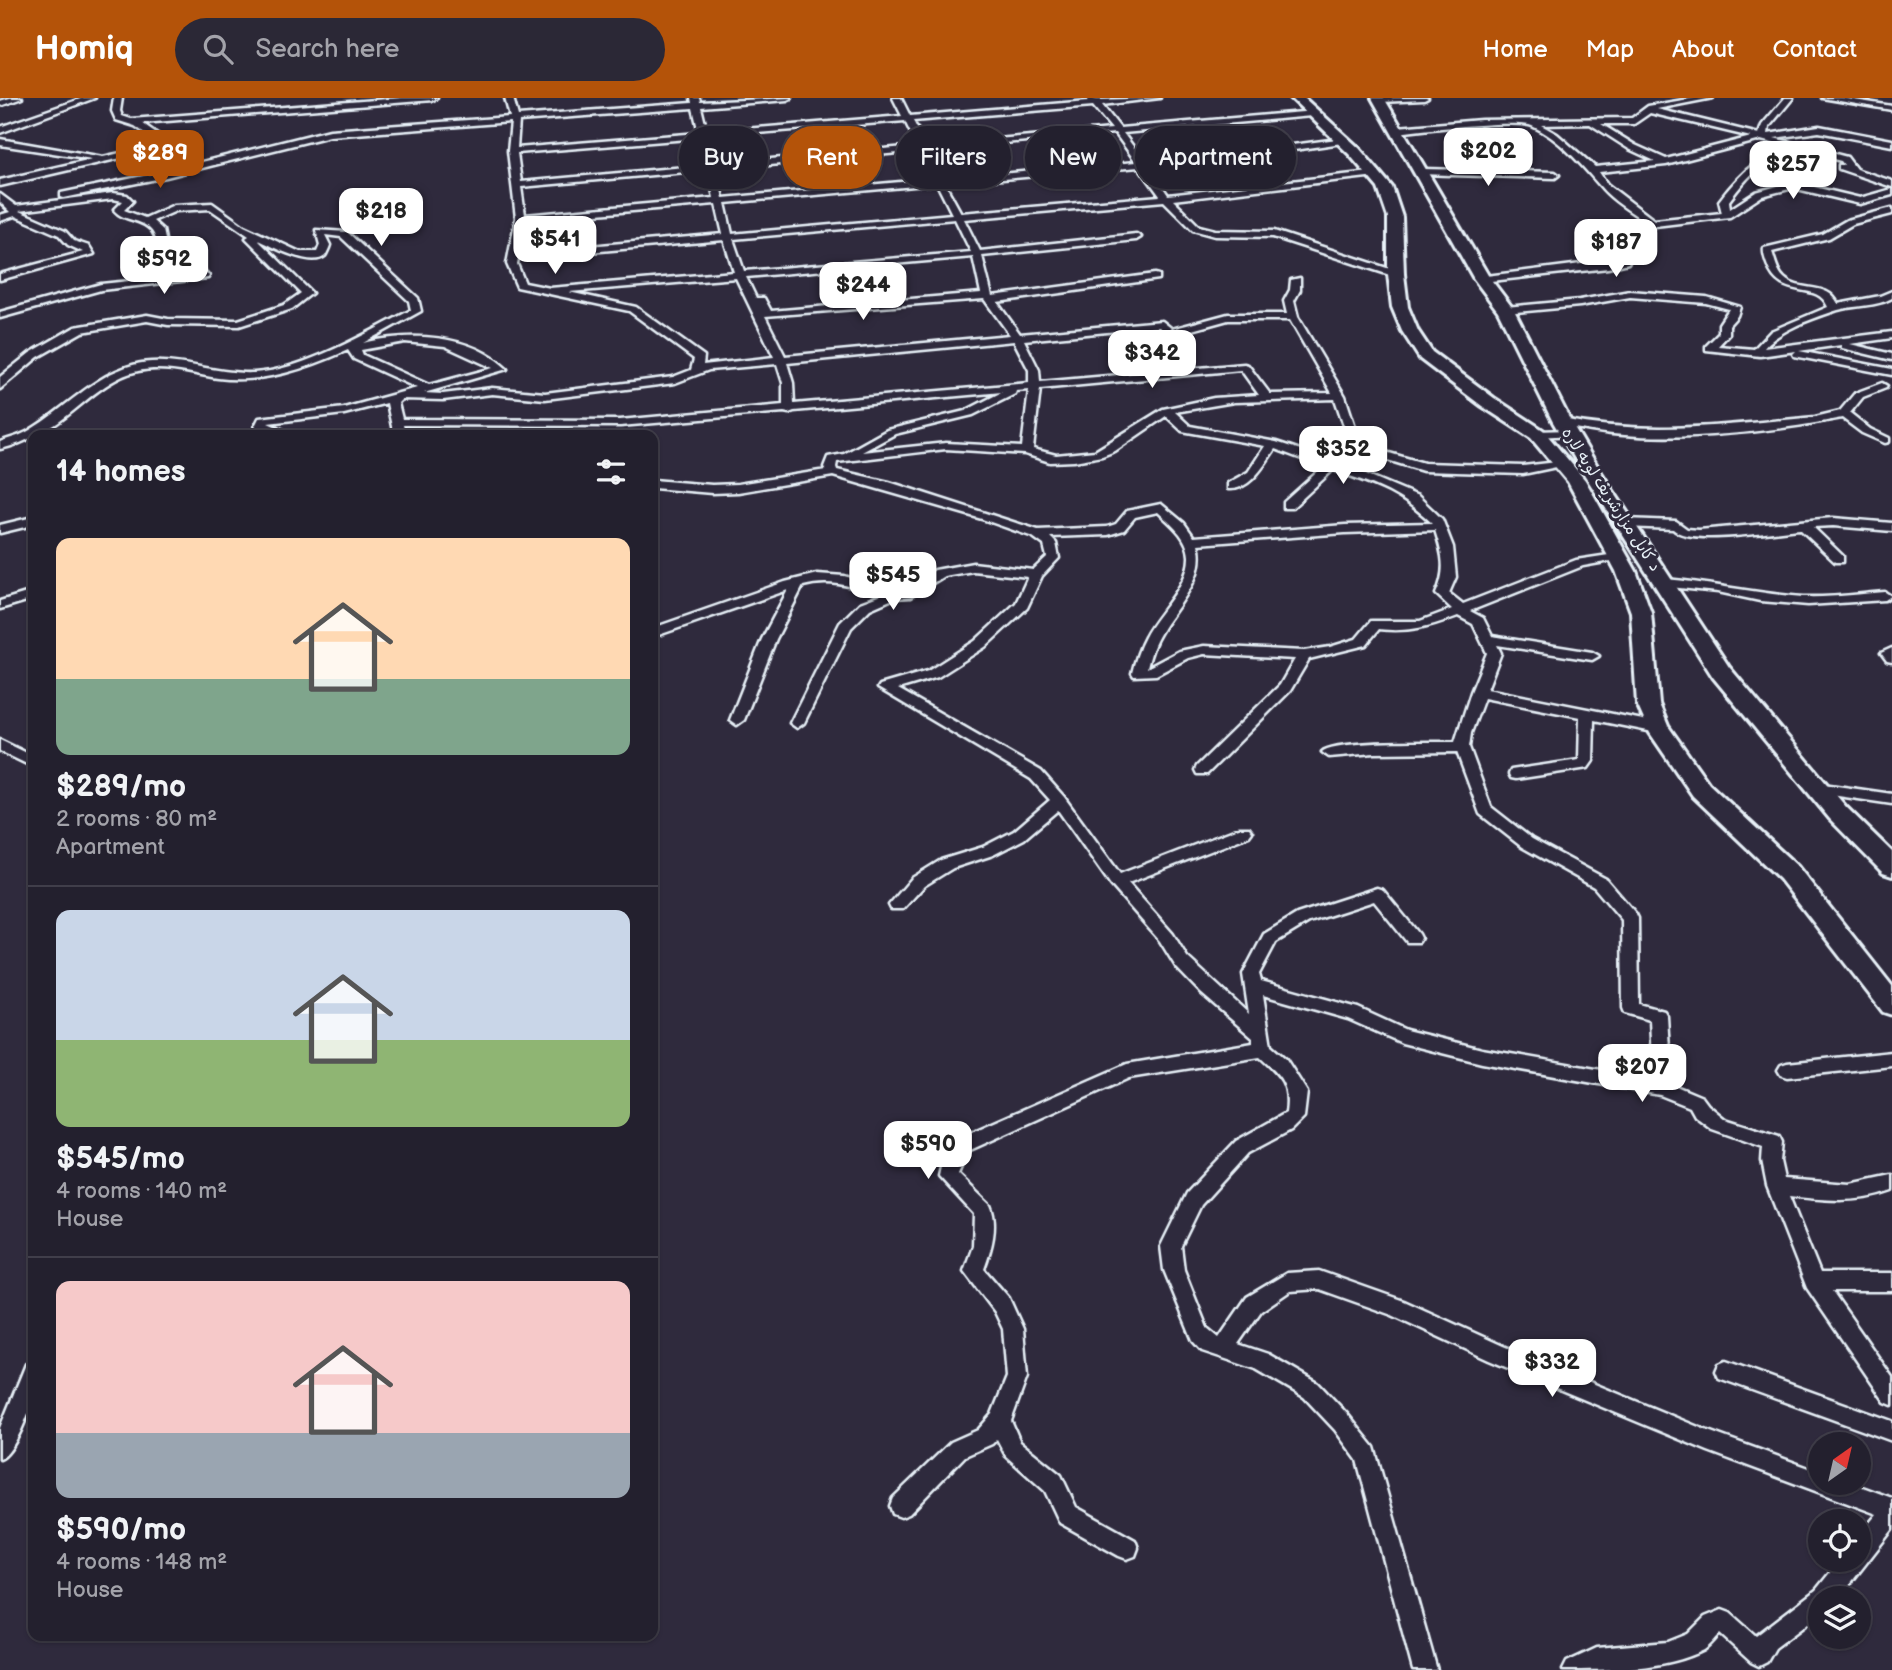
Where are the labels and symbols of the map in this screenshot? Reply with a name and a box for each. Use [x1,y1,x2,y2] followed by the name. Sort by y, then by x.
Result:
[1447,129,1529,188] pin: $202
[119,130,201,190] pin: $289
[1752,141,1834,201] pin: $257
[340,188,422,248] pin: $218
[514,216,596,276] pin: $541
[1575,220,1657,279] pin: $187
[123,236,205,296] pin: $592
[822,262,904,322] pin: $244
[1111,330,1193,390] pin: $342
[1557,424,1664,575] street label: د کابل مزارشریف لویه لاره
[1302,426,1384,486] pin: $352
[852,552,934,612] pin: $545
[1601,1044,1683,1104] pin: $207
[887,1122,969,1181] pin: $590
[1511,1340,1593,1399] pin: $332
[1808,1432,1871,1494] north arrow

